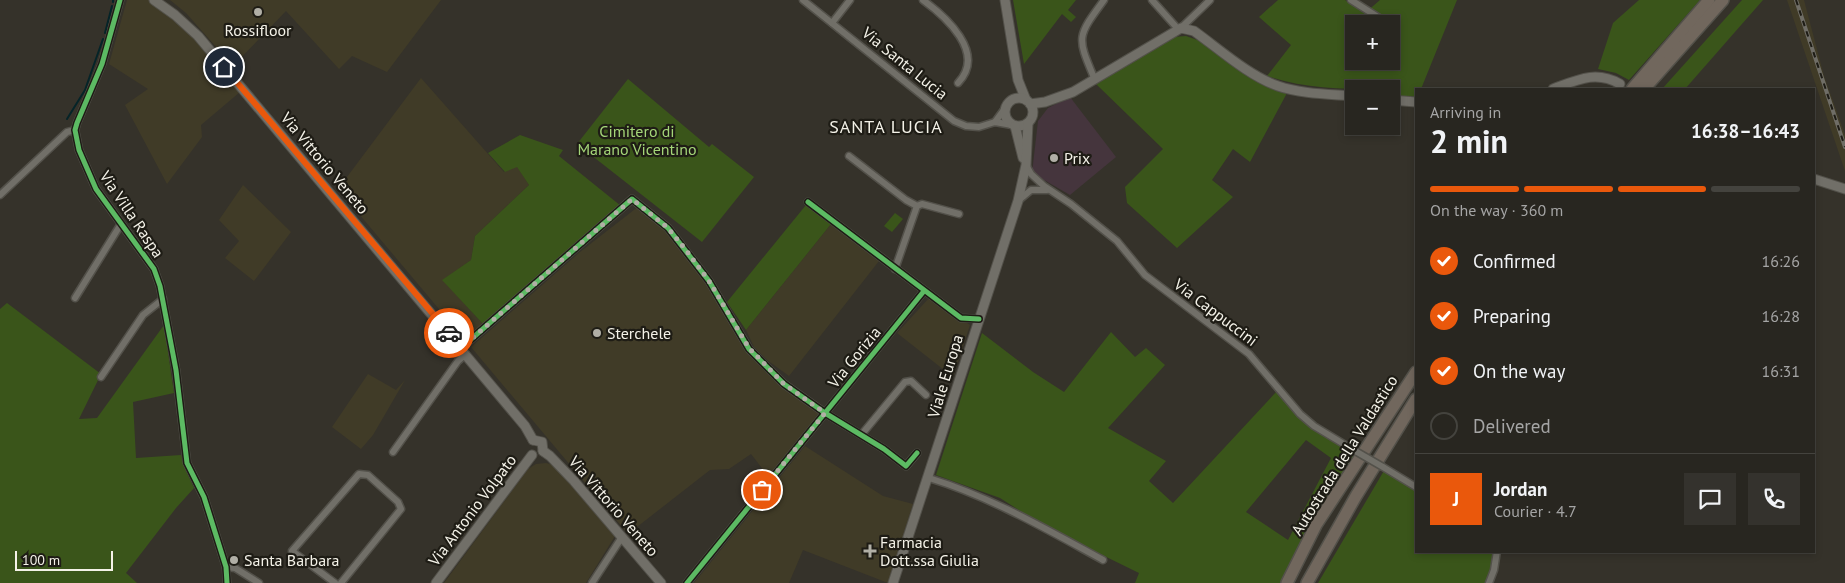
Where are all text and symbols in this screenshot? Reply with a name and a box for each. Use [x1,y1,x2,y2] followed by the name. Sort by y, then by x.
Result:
[252,6,264,18] marker: Rossifloor
[1345,15,1400,135] map controls
[1345,15,1400,70] button: +
[224,20,292,40] place label: Rossifloor
[857,22,952,104] street label: Via Santa Lucia
[203,46,245,88] pin
[210,53,238,81] icon: home
[1345,80,1400,135] button: −
[1430,102,1501,122] text: Arriving in
[276,107,373,218] street label: Via Vittorio Veneto
[829,115,943,138] district label: SANTA LUCIA
[1691,119,1800,143] text: 16:38–16:43
[1430,120,1508,162] text: 2 min
[577,121,697,159] park label: Cimitero di Marano Vicentino
[1064,148,1090,168] place label: Prix
[1048,152,1060,164] marker: Prix
[95,166,168,261] street label: Via Villa Raspa
[1430,200,1563,220] text: On the way · 360 m
[1430,247,1458,275] icon: check
[1473,249,1556,273] text: Confirmed
[1762,251,1800,271] text: 16:26
[1169,273,1262,350] street label: Via Cappuccini
[1430,302,1458,330] icon: check
[1473,304,1551,328] text: Preparing
[1762,306,1800,326] text: 16:28
[424,308,474,358] courier
[435,319,463,347] icon: car
[823,322,885,392] street label: Via Gorizia
[607,323,671,343] place label: Sterchele
[591,327,603,339] marker: Sterchele
[923,332,967,421] street label: Viale Europa
[1430,357,1458,385] icon: check
[1473,359,1565,383] text: On the way
[1762,361,1800,381] text: 16:31
[1286,371,1402,539] street label: Autostrada della Valdastico
[1473,414,1551,438] text: Delivered
[423,450,520,570] street label: Via Antonio Volpato
[564,451,663,560] street label: Via Vittorio Veneto
[741,469,783,511] pin
[1684,473,1736,525] button: chat
[1748,473,1800,525] button: phone
[748,476,776,504] icon: bag
[1494,477,1547,501] text: Jordan
[1453,487,1459,511] text: J
[1494,501,1577,521] text: Courier · 4.7
[880,532,979,570] place label: Farmacia Dott.ssa Giulia
[864,545,876,557] marker: Farmacia Dott.ssa Giulia
[15,548,112,571] scale bar
[244,550,340,570] place label: Santa Barbara
[22,551,60,569] text: 100 m
[228,554,240,566] marker: Santa Barbara

